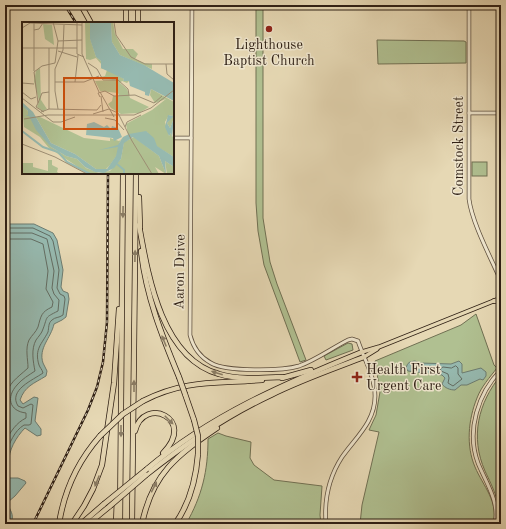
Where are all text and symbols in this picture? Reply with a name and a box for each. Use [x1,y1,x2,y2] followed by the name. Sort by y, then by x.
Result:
[22,22,174,174] inset map
[264,24,274,34] marker: Lighthouse Baptist Church
[223,38,315,68] place label: Lighthouse Baptist Church
[452,96,466,196] street label: Comstock Street
[120,206,126,219] one-way arrow
[172,234,188,310] street label: Aaron Drive
[132,249,138,262] one-way arrow
[161,335,167,347] one-way arrow
[366,363,442,393] place label: Health First Urgent Care
[210,370,222,376] one-way arrow
[351,371,363,383] marker: Health First Urgent Care
[131,379,137,392] one-way arrow
[164,415,173,424] one-way arrow
[118,425,124,438] one-way arrow
[93,475,99,487] one-way arrow
[151,481,158,493] one-way arrow

